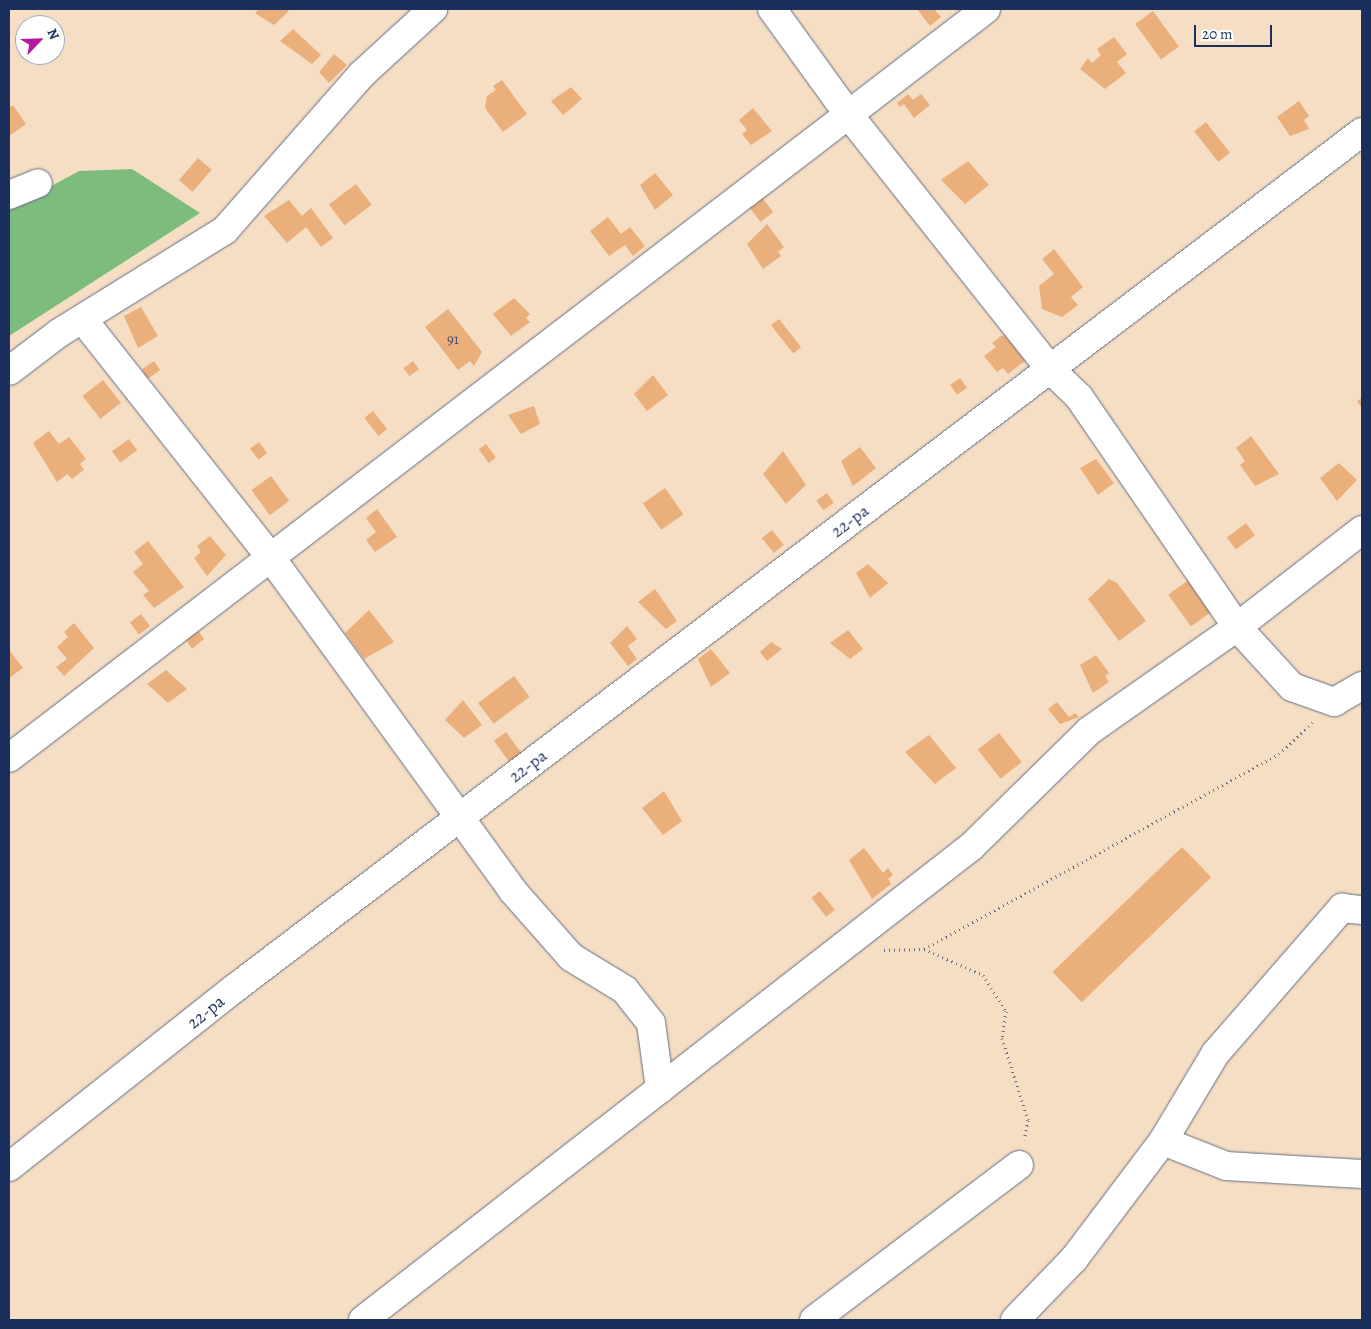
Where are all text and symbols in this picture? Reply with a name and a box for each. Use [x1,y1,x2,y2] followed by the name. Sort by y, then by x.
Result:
[15,15,65,65] north arrow
[1196,15,1274,47] scale bar
[1202,24,1233,44] text: 20 m
[42,26,64,43] text: N
[447,331,459,349] house number: 91
[827,500,873,542] street label: 22-ра
[505,745,551,787] street label: 22-ра
[183,990,229,1034] street label: 22-ра

